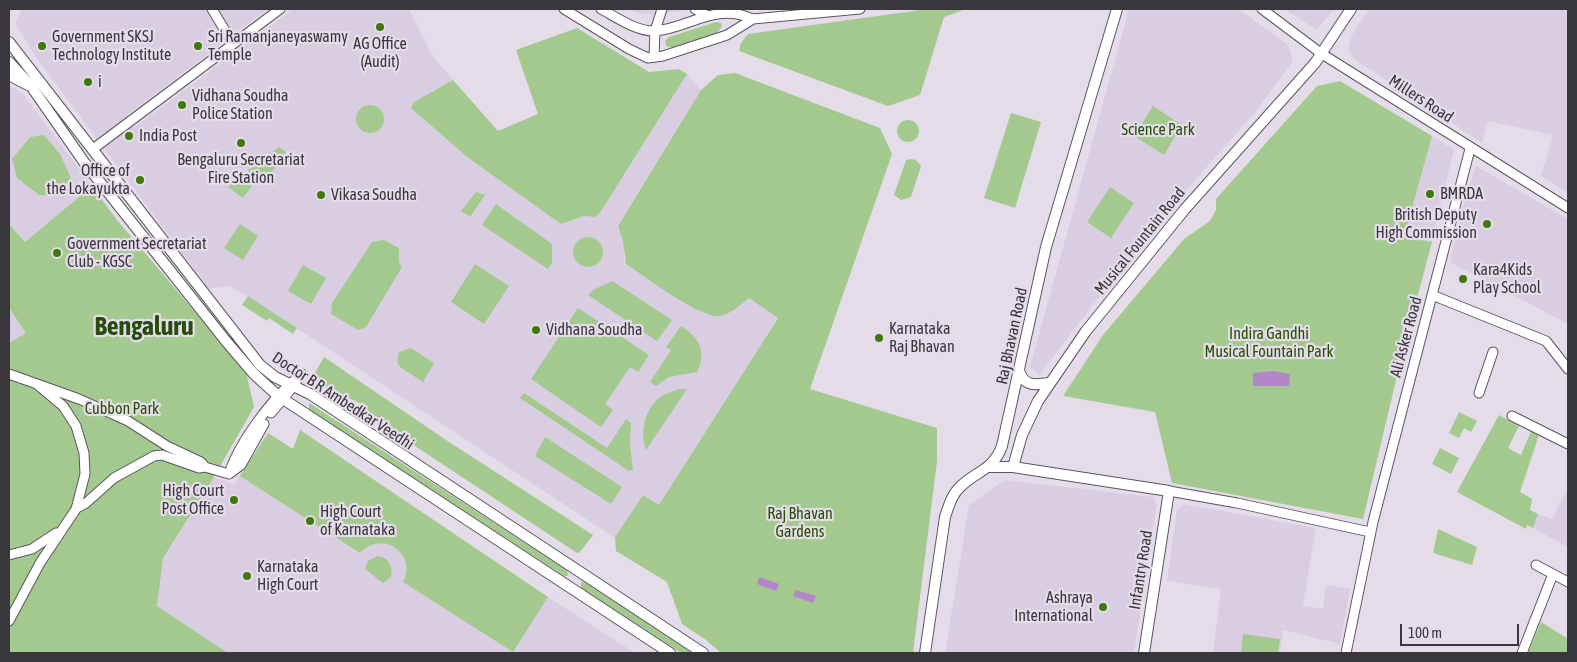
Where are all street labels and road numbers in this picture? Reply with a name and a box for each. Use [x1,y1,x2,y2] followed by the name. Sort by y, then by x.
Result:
[1385,71,1457,127] street label: Millers Road
[1091,183,1189,299] street label: Musical Fountain Road
[992,286,1032,386] street label: Raj Bhavan Road
[1386,294,1426,380] street label: Ali Asker Road
[269,348,417,454] street label: Doctor B R Ambedkar Veedhi
[1125,529,1157,611] street label: Infantry Road

